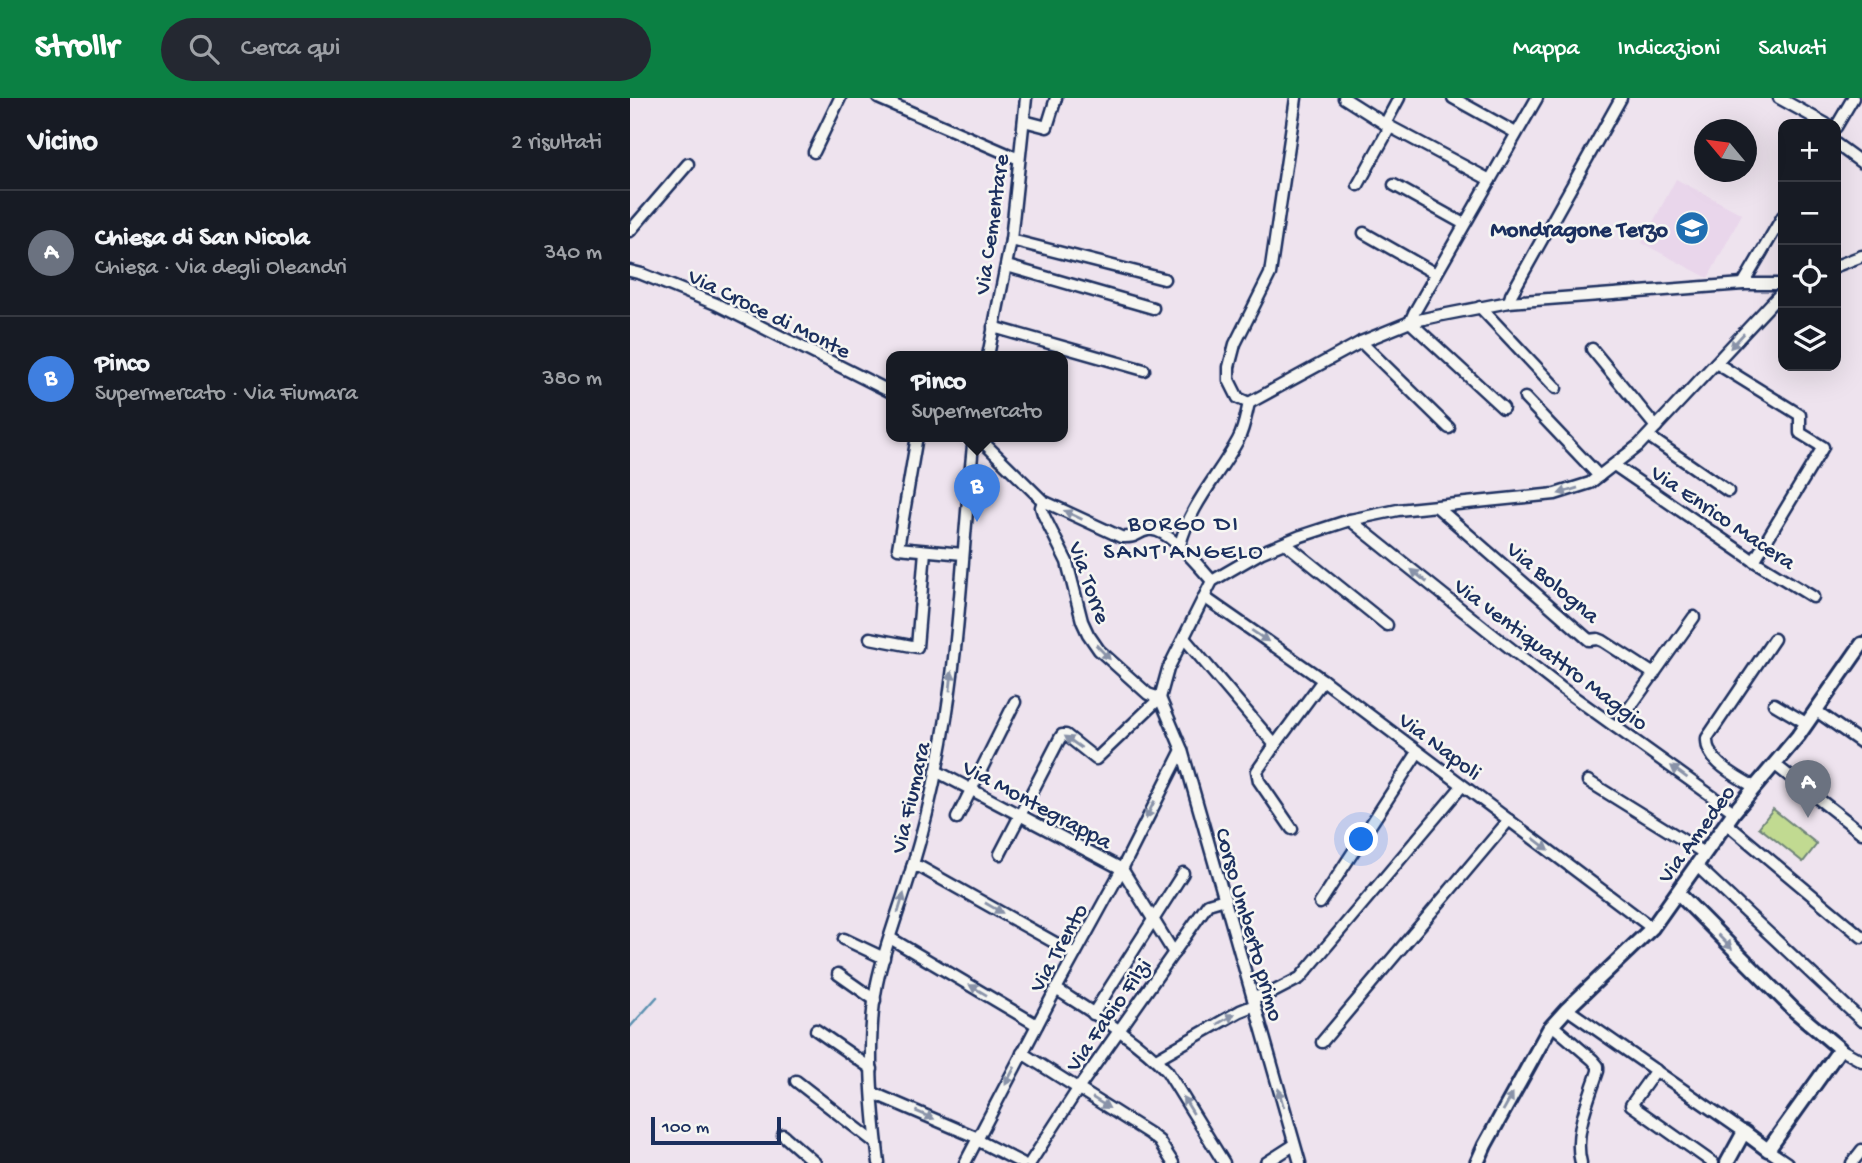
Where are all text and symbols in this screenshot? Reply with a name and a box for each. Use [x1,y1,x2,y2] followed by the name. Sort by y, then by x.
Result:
[161,18,651,81] search box
[35,30,119,68] text: Strollr
[185,30,223,68] icon: search
[241,34,340,65] text: Cerca qui
[1513,35,1580,64] text: Mappa
[1618,35,1720,64] text: Indicazioni
[1758,35,1827,64] text: Salvati
[1694,119,1757,182] north arrow
[1778,119,1841,371] map controls
[1778,119,1841,182] button: +
[28,126,98,161] text: Vicino
[511,130,602,157] text: 2 risultati
[970,151,1017,297] street label: Via Cementare
[1778,182,1841,245] button: −
[1673,209,1711,247] school or university icon: Mondragone Terzo
[1491,218,1668,245] place label: Mondragone Terzo
[95,224,309,255] text: Chiesa di San Nicola
[44,240,58,267] text: A
[544,240,602,267] text: 340 m
[1778,245,1841,308] button: locate
[95,255,347,282] text: Chiesa · Via degli Oleandri
[682,264,855,367] street label: Via Croce di Monte
[1778,308,1841,371] button: layers
[1729,332,1745,349] one-way arrow
[95,350,150,381] text: Pinco
[886,351,1068,442] popup
[45,366,57,393] text: B
[543,366,602,393] text: 380 m
[911,368,966,399] text: Pinco
[95,381,358,408] text: Supermercato · Via Fiumara
[911,399,1043,426] text: Supermercato
[1644,460,1801,578] street label: Via Enrico Macera
[954,464,1000,522] pin: B
[1558,486,1579,496] one-way arrow
[1063,510,1083,521] one-way arrow
[1103,511,1265,568] district label: BORGO DI SANT'ANGELO
[1499,536,1605,631] street label: Via Bologna
[1060,538,1115,629] street label: Via Torre
[1411,569,1428,584] one-way arrow
[1446,573,1653,738] street label: Via ventiquattro Maggio
[1250,629,1269,642] one-way arrow
[1094,643,1110,660] one-way arrow
[946,670,957,692] one-way arrow
[1391,707,1486,788] street label: Via Napoli
[1064,735,1082,749] one-way arrow
[886,738,939,857] street label: Via Fiumara
[956,755,1117,857] street label: Via Montegrappa
[1785,760,1831,818] pin: A
[1670,765,1688,779] one-way arrow
[1653,781,1743,890] street label: Via Amedeo
[1145,800,1156,820] one-way arrow
[1344,822,1378,856] your location
[1207,825,1288,1025] street label: Corso Umberto primo
[1532,837,1550,851] one-way arrow
[897,892,907,913] one-way arrow
[1024,900,1095,999] street label: Via Trento
[985,902,1004,914] one-way arrow
[1717,933,1733,950] one-way arrow
[1060,954,1159,1079] street label: Via Fabio Filzi
[968,984,987,997] one-way arrow
[1216,1013,1236,1025] one-way arrow
[1004,1067,1016,1086] one-way arrow
[1275,1086,1286,1108] one-way arrow
[1502,1093,1514,1112] one-way arrow
[1091,1096,1110,1109] one-way arrow
[1181,1096,1194,1115] one-way arrow
[915,1110,936,1121] one-way arrow
[651,1114,780,1146] scale bar
[662,1117,709,1140] text: 100 m

